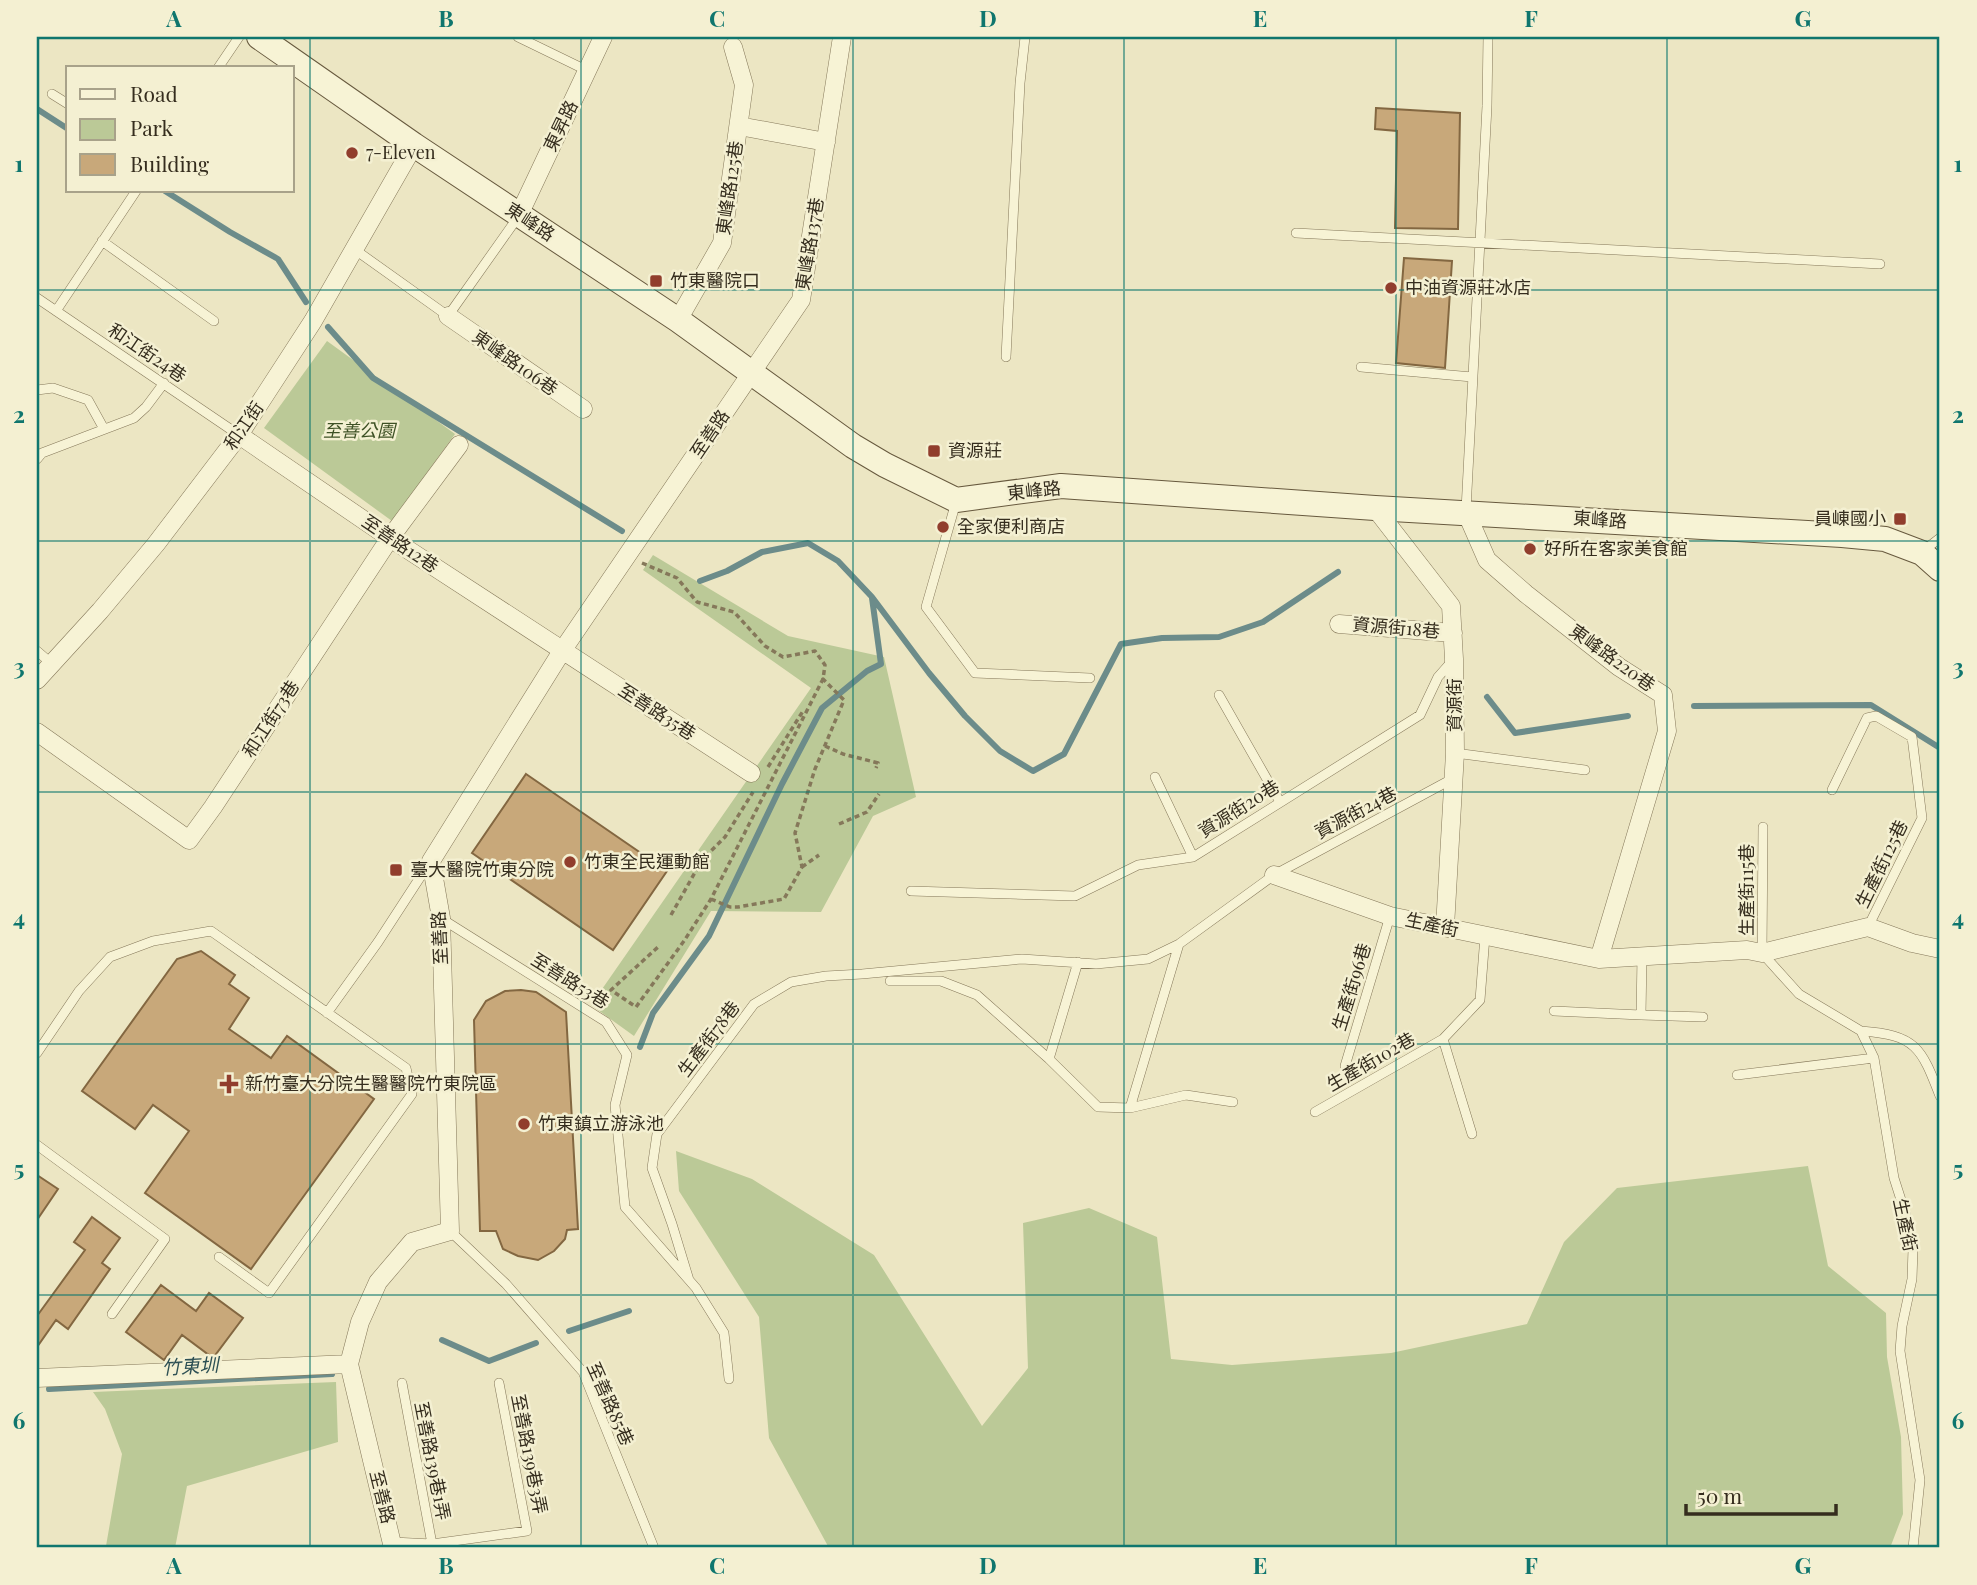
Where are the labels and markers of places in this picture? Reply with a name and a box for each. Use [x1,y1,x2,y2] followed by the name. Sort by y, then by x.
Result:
[366,140,436,164] place label: 7-Eleven
[344,145,360,161] marker: 7-Eleven
[670,268,760,292] place label: 竹東醫院口
[648,273,664,289] marker: 竹東醫院口
[1405,275,1531,299] place label: 中油資源莊冰店
[1383,280,1399,296] marker: 中油資源莊冰店
[948,438,1002,462] place label: 資源莊
[926,443,942,459] marker: 資源莊
[1814,506,1886,530] place label: 員崠國小
[1892,511,1908,527] marker: 員崠國小
[957,514,1065,538] place label: 全家便利商店
[935,519,951,535] marker: 全家便利商店
[1544,536,1688,560] place label: 好所在客家美食館
[1522,541,1538,557] marker: 好所在客家美食館
[584,849,710,873] place label: 竹東全民運動館
[562,854,578,870] marker: 竹東全民運動館
[410,857,554,881] place label: 臺大醫院竹東分院
[388,862,404,878] marker: 臺大醫院竹東分院
[245,1071,497,1095] place label: 新竹臺大分院生醫醫院竹東院區
[219,1074,239,1094] marker: 新竹臺大分院生醫醫院竹東院區
[538,1111,664,1135] place label: 竹東鎮立游泳池
[516,1116,532,1132] marker: 竹東鎮立游泳池

